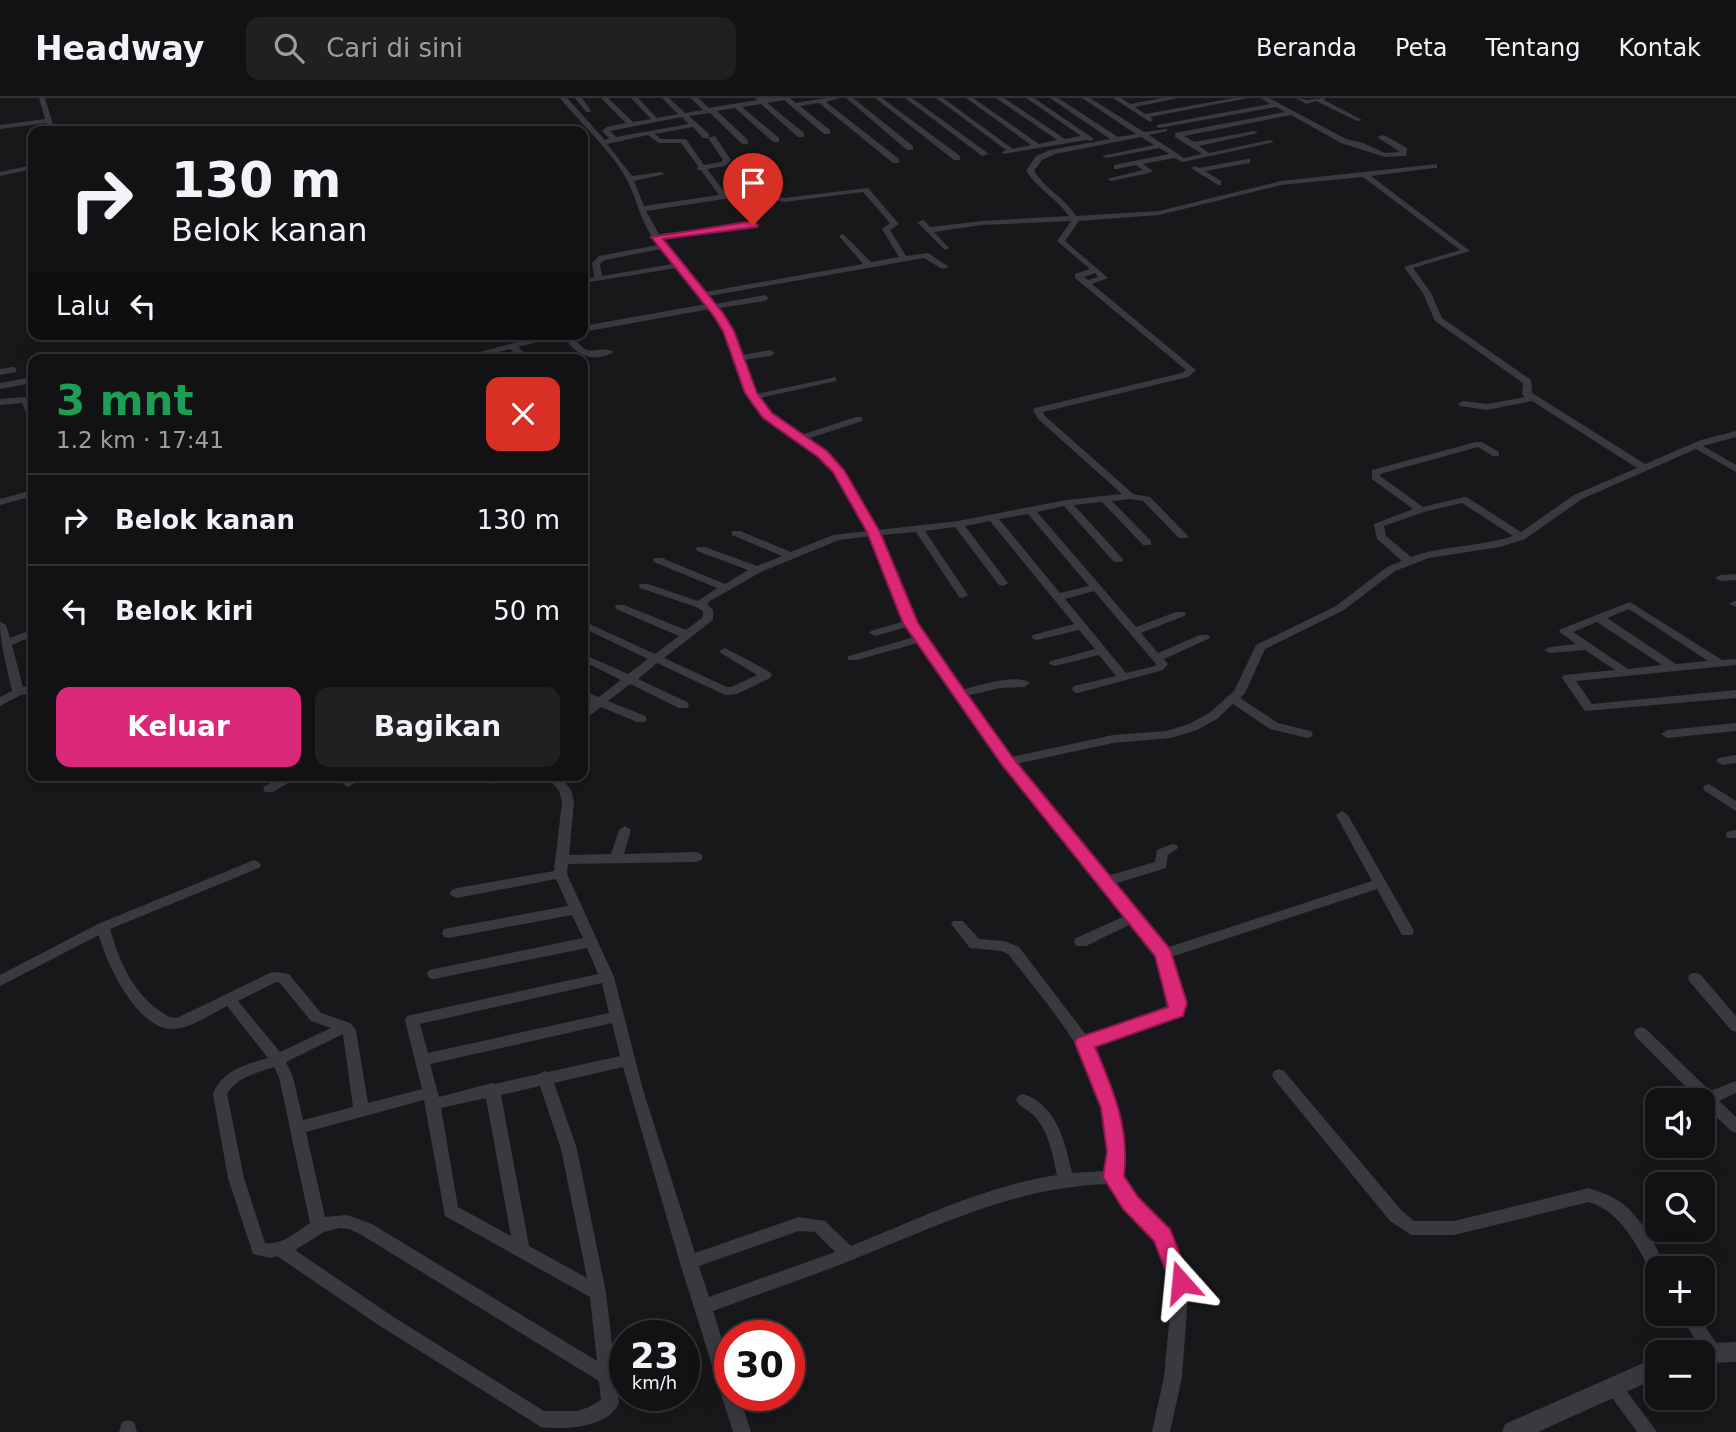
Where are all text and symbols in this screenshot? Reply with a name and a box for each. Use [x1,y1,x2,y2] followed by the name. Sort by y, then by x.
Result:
[246,17,736,80] search box
[35,29,204,68] text: Headway
[270,29,308,67] icon: search
[326,33,463,63] text: Cari di sini
[1256,34,1357,62] text: Beranda
[1395,34,1447,62] text: Peta
[1485,34,1581,62] text: Tentang
[1619,34,1701,62] text: Kontak
[171,152,341,209] text: 130 m
[723,153,783,225] pin
[56,154,147,245] icon: right
[734,164,772,202] icon: arrive
[171,211,368,249] text: Belok kanan
[124,287,162,325] icon: left
[56,291,110,321] text: Lalu
[56,376,194,425] text: 3 mnt
[486,377,560,451] button: close
[56,427,224,453] text: 1.2 km · 17:41
[56,501,94,539] icon: right
[115,505,295,535] text: Belok kanan
[477,505,560,535] text: 130 m
[56,592,94,630] icon: left
[115,596,254,626] text: Belok kiri
[493,596,560,626] text: 50 m
[56,687,301,767] button: Keluar
[315,687,560,767] button: Bagikan
[1645,1088,1715,1410] map controls
[1645,1088,1715,1158] button: sound
[1645,1172,1715,1242] button: search
[1144,1245,1218,1319] position arrow
[1645,1256,1715,1326] button: +
[714,1320,805,1411] speed limit sign: 30
[630,1336,679,1376] text: 23
[1645,1340,1715,1410] button: −
[632,1372,677,1393] text: km/h

